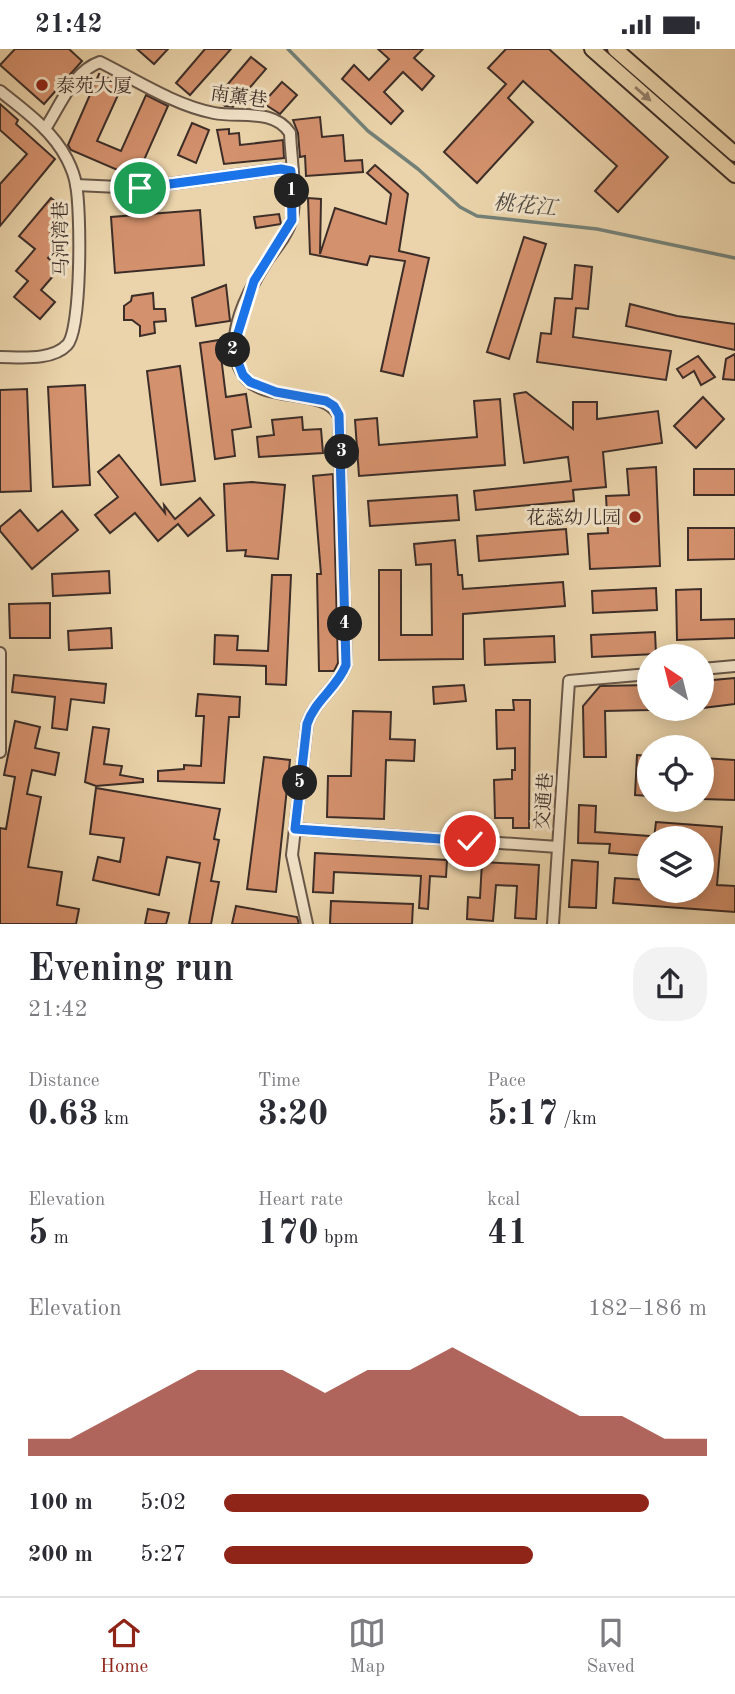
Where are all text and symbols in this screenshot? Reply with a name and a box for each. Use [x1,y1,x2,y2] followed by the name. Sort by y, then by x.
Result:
[35,12,103,38] text: 21:42
[56,75,132,97] place label: 泰苑大厦
[34,77,50,93] marker: 泰苑大厦
[209,82,269,112] street label: 南薰巷
[634,86,652,102] one-way arrow
[110,158,170,218] pin
[121,169,159,207] icon: arrive
[274,173,310,209] pin: 1
[286,181,297,200] text: 1
[492,191,560,221] water label: 桃花江
[49,201,73,277] street label: 马河湾巷
[216,333,250,367] pin: 2
[227,340,238,359] text: 2
[324,435,360,469] pin: 3
[336,442,347,461] text: 3
[526,508,621,529] place label: 花蕊幼儿园
[627,509,643,525] marker: 花蕊幼儿园
[328,607,362,641] pin: 4
[339,614,350,633] text: 4
[637,644,714,721] north arrow
[637,644,714,903] map controls
[637,735,714,812] button: locate
[282,765,318,801] pin: 5
[532,772,557,830] street label: 交通巷
[294,773,305,792] text: 5
[440,811,500,871] pin
[451,822,489,860] icon: check
[637,826,714,903] button: layers
[633,947,707,1021] button: share
[28,951,234,989] text: Evening run
[28,998,88,1021] text: 21:42
[28,1072,100,1091] text: Distance
[258,1072,300,1091] text: Time
[487,1072,526,1091] text: Pace
[28,1097,99,1132] text: 0.63
[258,1097,328,1132] text: 3:20
[487,1097,558,1132] text: 5:17
[99,1110,129,1129] text: km
[558,1110,597,1129] text: /km
[28,1191,105,1210] text: Elevation
[258,1191,343,1210] text: Heart rate
[487,1191,520,1210] text: kcal
[28,1216,48,1251] text: 5
[258,1216,319,1251] text: 170
[487,1216,528,1251] text: 41
[48,1229,69,1248] text: m
[319,1229,359,1248] text: bpm
[28,1297,122,1320] text: Elevation
[588,1297,707,1320] text: 182–186 m
[28,1491,93,1514] text: 100 m
[140,1491,186,1514] text: 5:02
[28,1543,93,1566] text: 200 m
[140,1543,186,1566] text: 5:27
[100,1614,148,1679] tab: Home
[348,1614,386,1679] tab: Map
[587,1614,635,1679] tab: Saved

